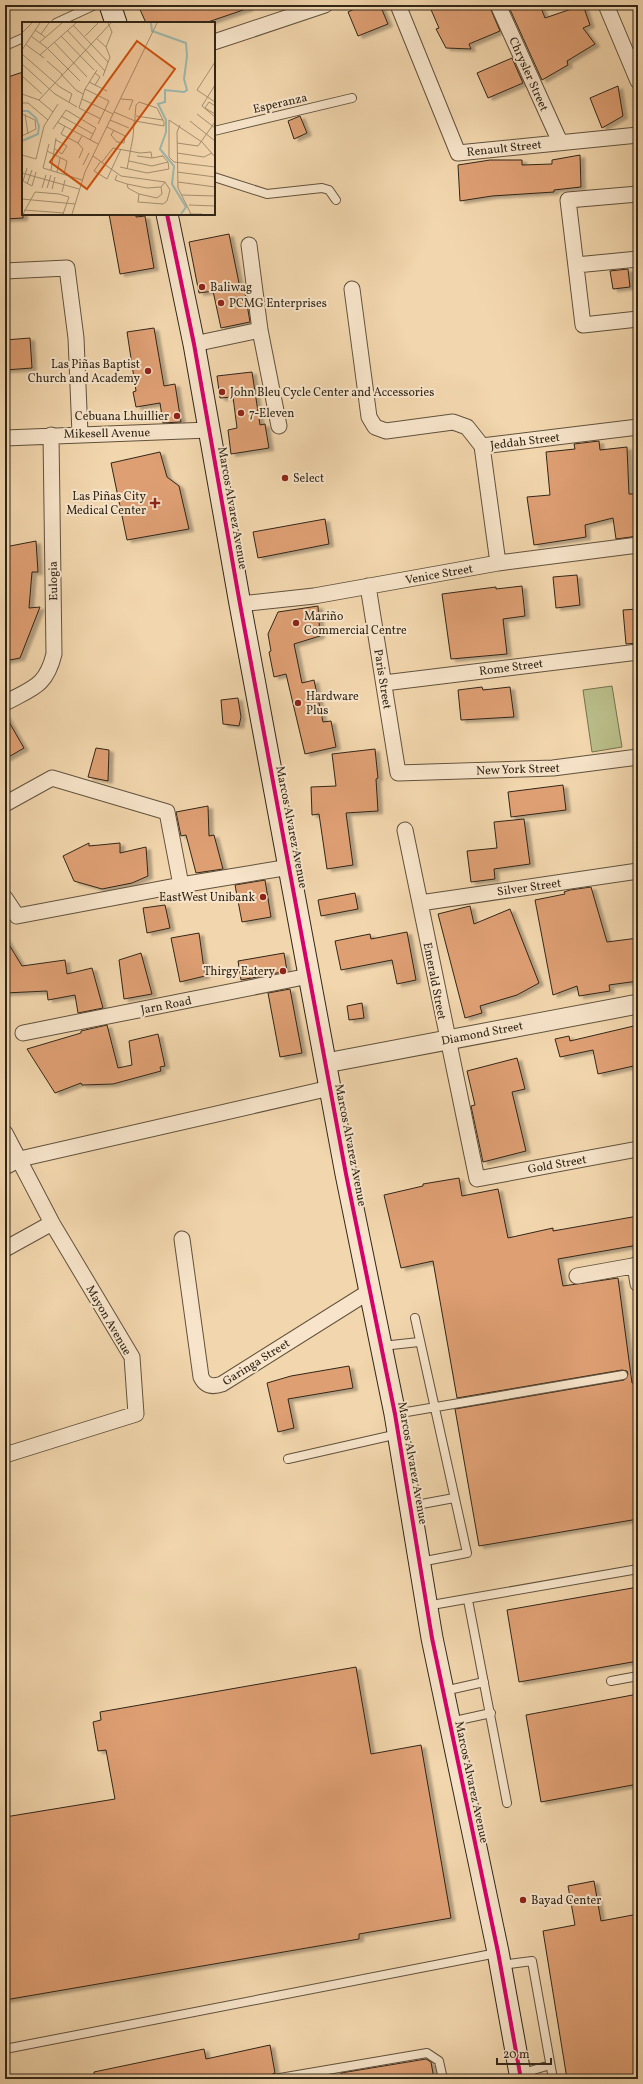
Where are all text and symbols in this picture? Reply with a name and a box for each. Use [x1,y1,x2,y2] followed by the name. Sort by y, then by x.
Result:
[22,22,215,215] inset map
[505,35,552,114] street label: Chrysler Street
[252,90,309,118] street label: Esperanza
[466,137,542,161] street label: Renault Street
[210,280,252,296] place label: Baliwag
[197,282,207,292] marker: Baliwag
[229,296,327,312] place label: PCMG Enterprises
[216,298,226,308] marker: PCMG Enterprises
[28,357,140,387] place label: Las Piñas Baptist Church and Academy
[143,366,153,376] marker: Las Piñas Baptist Church and Academy
[230,385,434,401] place label: John Bleu Cycle Center and Accessories
[217,387,227,397] marker: John Bleu Cycle Center and Accessories
[249,406,294,422] place label: 7-Eleven
[236,408,246,418] marker: 7-Eleven
[75,409,169,425] place label: Cebuana Lhuillier
[172,411,182,421] marker: Cebuana Lhuillier
[64,425,151,443] street label: Mikesell Avenue
[489,430,561,454] street label: Jeddah Street
[213,446,251,571] street label: Marcos Alvarez Avenue
[293,471,324,487] place label: Select
[280,473,290,483] marker: Select
[66,489,146,519] place label: Las Piñas City Medical Center
[149,497,161,509] marker: Las Piñas City Medical Center
[46,561,62,601] street label: Eulogia
[404,561,474,589] street label: Venice Street
[304,609,407,639] place label: Mariño Commercial Centre
[291,618,301,628] marker: Mariño Commercial Centre
[369,648,395,710] street label: Paris Street
[478,656,544,680] street label: Rome Street
[306,689,359,719] place label: Hardware Plus
[293,698,303,708] marker: Hardware Plus
[476,761,560,779] street label: New York Street
[271,765,311,890] street label: Marcos Alvarez Avenue
[496,876,562,900] street label: Silver Street
[159,890,255,906] place label: EastWest Unibank
[258,892,268,902] marker: EastWest Unibank
[419,941,449,1021] street label: Emerald Street
[203,964,276,980] place label: Thirgy Eatery
[278,966,288,976] marker: Thirgy Eatery
[139,993,193,1019] street label: Jarn Road
[440,1018,525,1050] street label: Diamond Street
[330,1083,370,1208] street label: Marcos Alvarez Avenue
[527,1152,588,1178] street label: Gold Street
[82,1283,135,1359] street label: Mayon Avenue
[220,1336,293,1390] street label: Garinga Street
[393,1401,431,1526] street label: Marcos Alvarez Avenue
[450,1720,492,1845] street label: Marcos Alvarez Avenue
[531,1893,601,1909] place label: Bayad Center
[518,1895,528,1905] marker: Bayad Center
[497,2040,551,2066] scale bar
[503,2047,530,2063] text: 20 m

